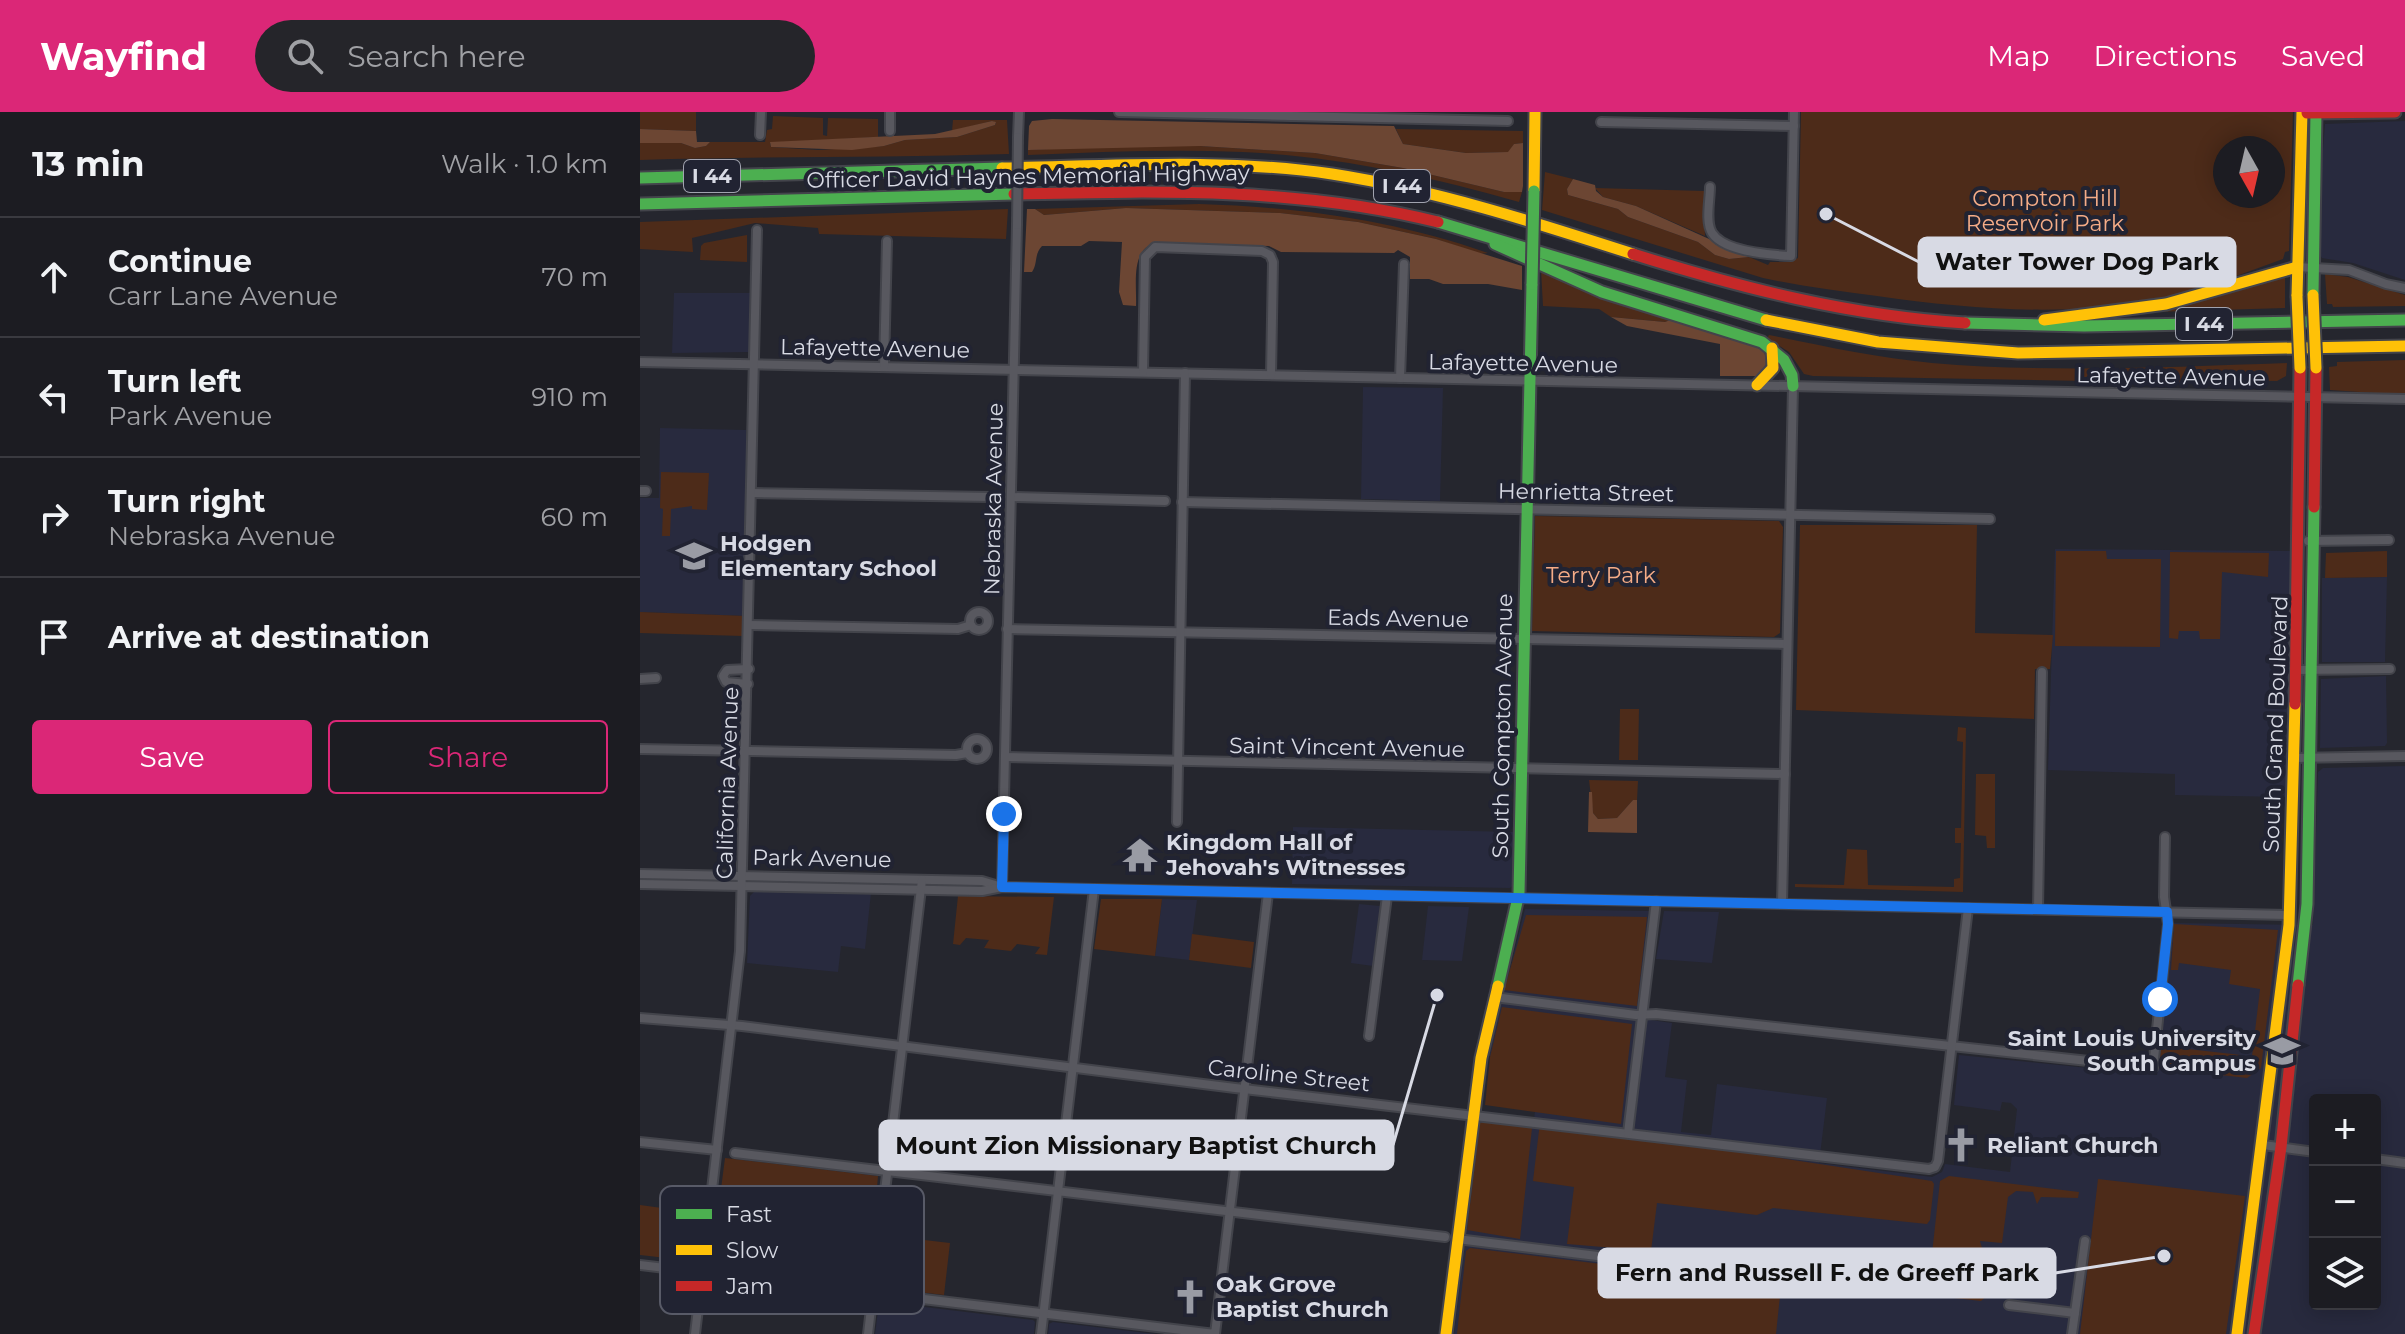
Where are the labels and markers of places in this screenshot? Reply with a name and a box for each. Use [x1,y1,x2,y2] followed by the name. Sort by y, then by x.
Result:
[1919,238,2235,286] callout: Water Tower Dog Park
[720,530,937,582] place label: Hodgen Elementary School
[675,537,713,575] school or university icon: Hodgen Elementary School
[1165,829,1406,881] place label: Kingdom Hall of Jehovah's Witnesses
[1121,836,1159,874] temple icon: Kingdom Hall of Jehovah's Witnesses
[2008,1025,2257,1077] place label: Saint Louis University South Campus
[2263,1032,2301,1070] school or university icon: Saint Louis University South Campus
[880,1121,1393,1169] callout: Mount Zion Missionary Baptist Church
[1942,1126,1980,1164] church icon: Reliant Church
[1987,1132,2159,1159] place label: Reliant Church
[1599,1249,2055,1297] callout: Fern and Russell F. de Greeff Park
[1216,1271,1389,1323] place label: Oak Grove Baptist Church
[1171,1278,1209,1316] church icon: Oak Grove Baptist Church

